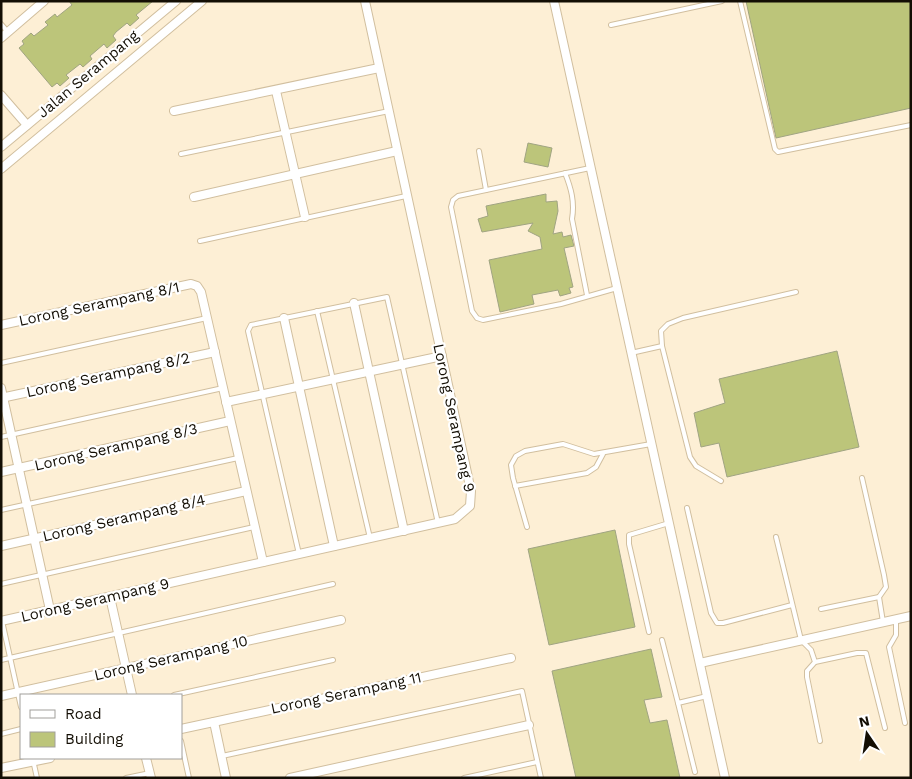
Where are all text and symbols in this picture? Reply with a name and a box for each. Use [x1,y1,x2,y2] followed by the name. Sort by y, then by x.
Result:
[34,26,142,121] street label: Jalan Serampang
[17,278,181,330] street label: Lorong Serampang 8/1
[429,342,479,494] street label: Lorong Serampang 9
[25,349,191,401] street label: Lorong Serampang 8/2
[33,419,199,475] street label: Lorong Serampang 8/3
[41,490,207,546] street label: Lorong Serampang 8/4
[19,574,171,626] street label: Lorong Serampang 9
[92,632,250,684] street label: Lorong Serampang 10
[269,668,423,718] street label: Lorong Serampang 11
[20,694,182,759] legend
[65,705,102,723] text: Road
[842,709,892,759] north arrow
[857,712,871,730] text: N
[65,730,123,748] text: Building

